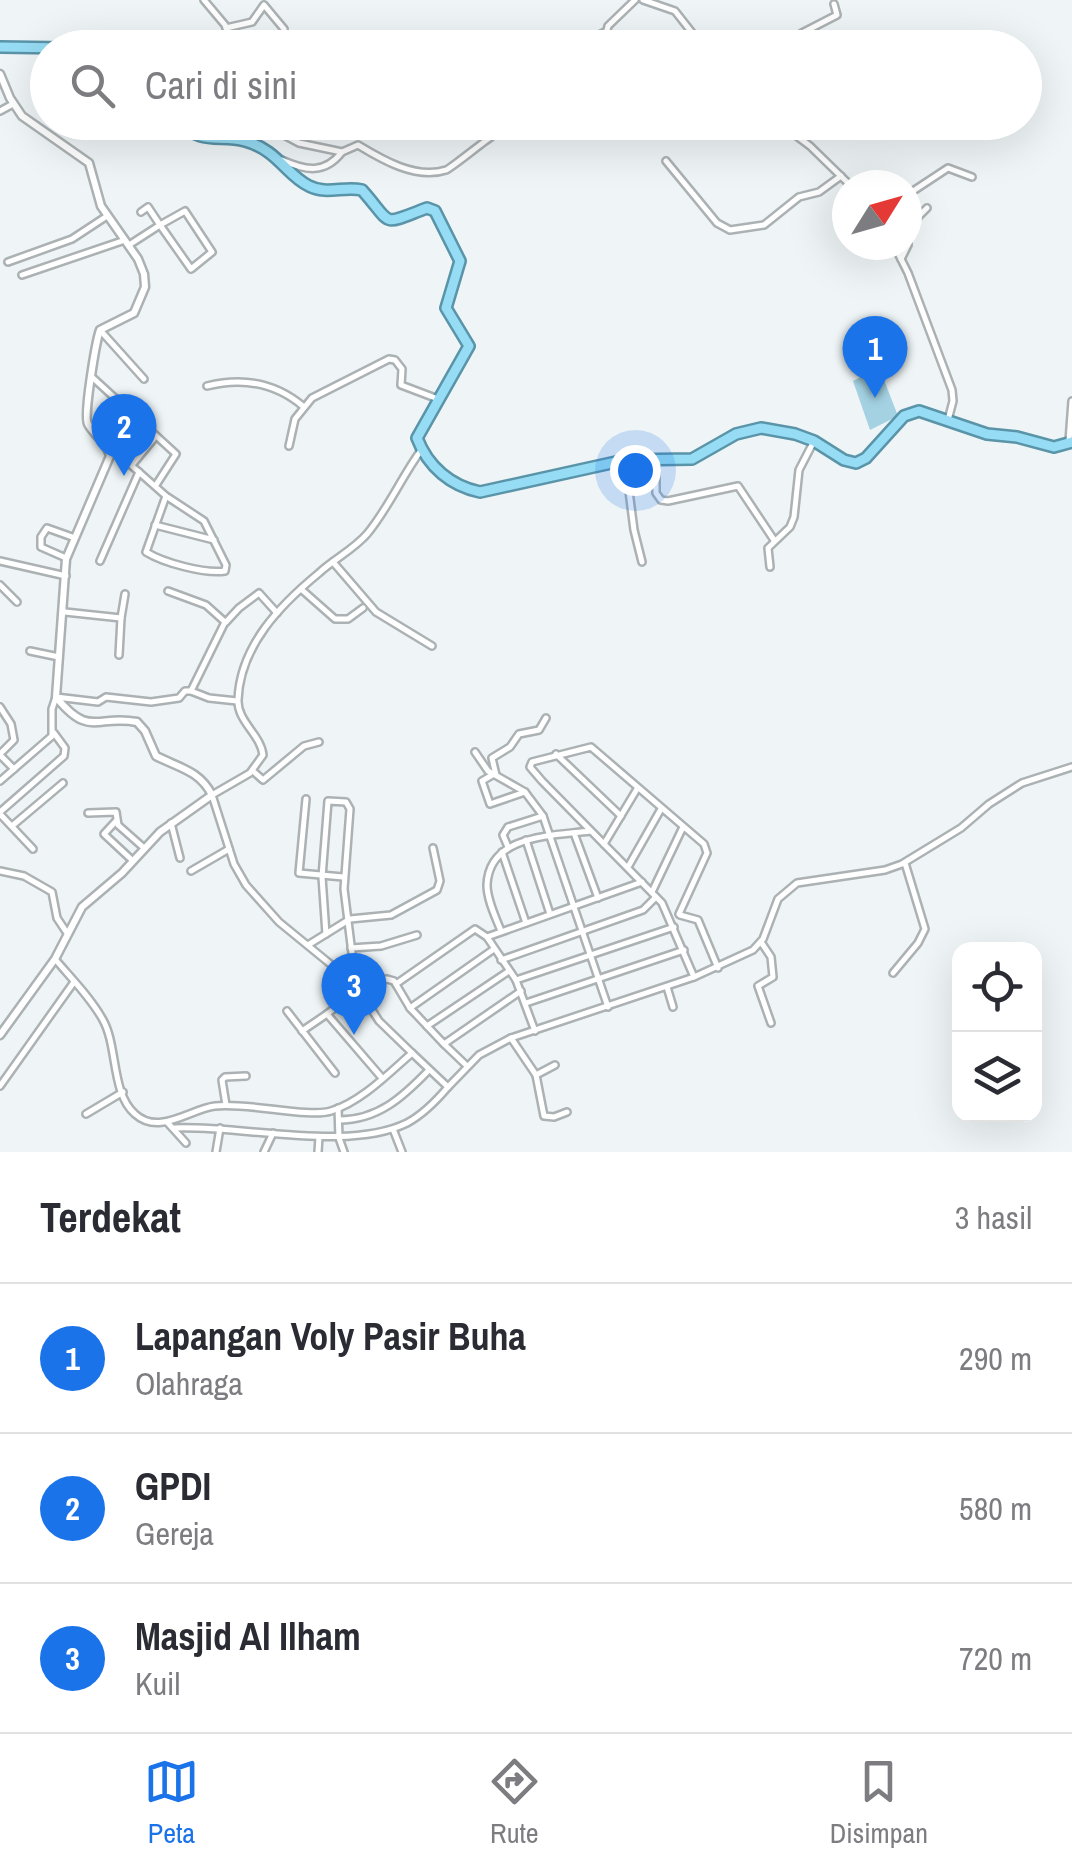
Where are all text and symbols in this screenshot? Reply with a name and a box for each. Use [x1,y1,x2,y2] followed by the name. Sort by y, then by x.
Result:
[30,30,1042,140] search box
[65,58,120,113] icon: search
[145,60,297,111] text: Cari di sini
[832,170,922,260] north arrow
[842,316,908,398] pin: 1
[92,394,156,476] pin: 2
[610,445,661,496] your location
[952,942,1042,1122] map controls
[952,942,1042,1032] button: locate
[322,952,386,1035] pin: 3
[952,1032,1042,1122] button: layers
[40,1189,181,1245] text: Terdekat
[955,1196,1032,1239] text: 3 hasil
[135,1311,526,1362] text: Lapangan Voly Pasir Buha
[65,1337,80,1380] text: 1
[959,1337,1032,1380] text: 290 m
[135,1362,243,1405] text: Olahraga
[135,1461,211,1512] text: GPDI
[65,1487,80,1530] text: 2
[959,1487,1032,1530] text: 580 m
[135,1512,214,1555] text: Gereja
[135,1611,361,1662] text: Masjid Al Ilham
[65,1637,80,1680] text: 3
[959,1637,1032,1680] text: 720 m
[135,1662,180,1705] text: Kuil
[144,1754,199,1852] tab: Peta
[487,1754,542,1852] tab: Rute
[830,1754,928,1852] tab: Disimpan

